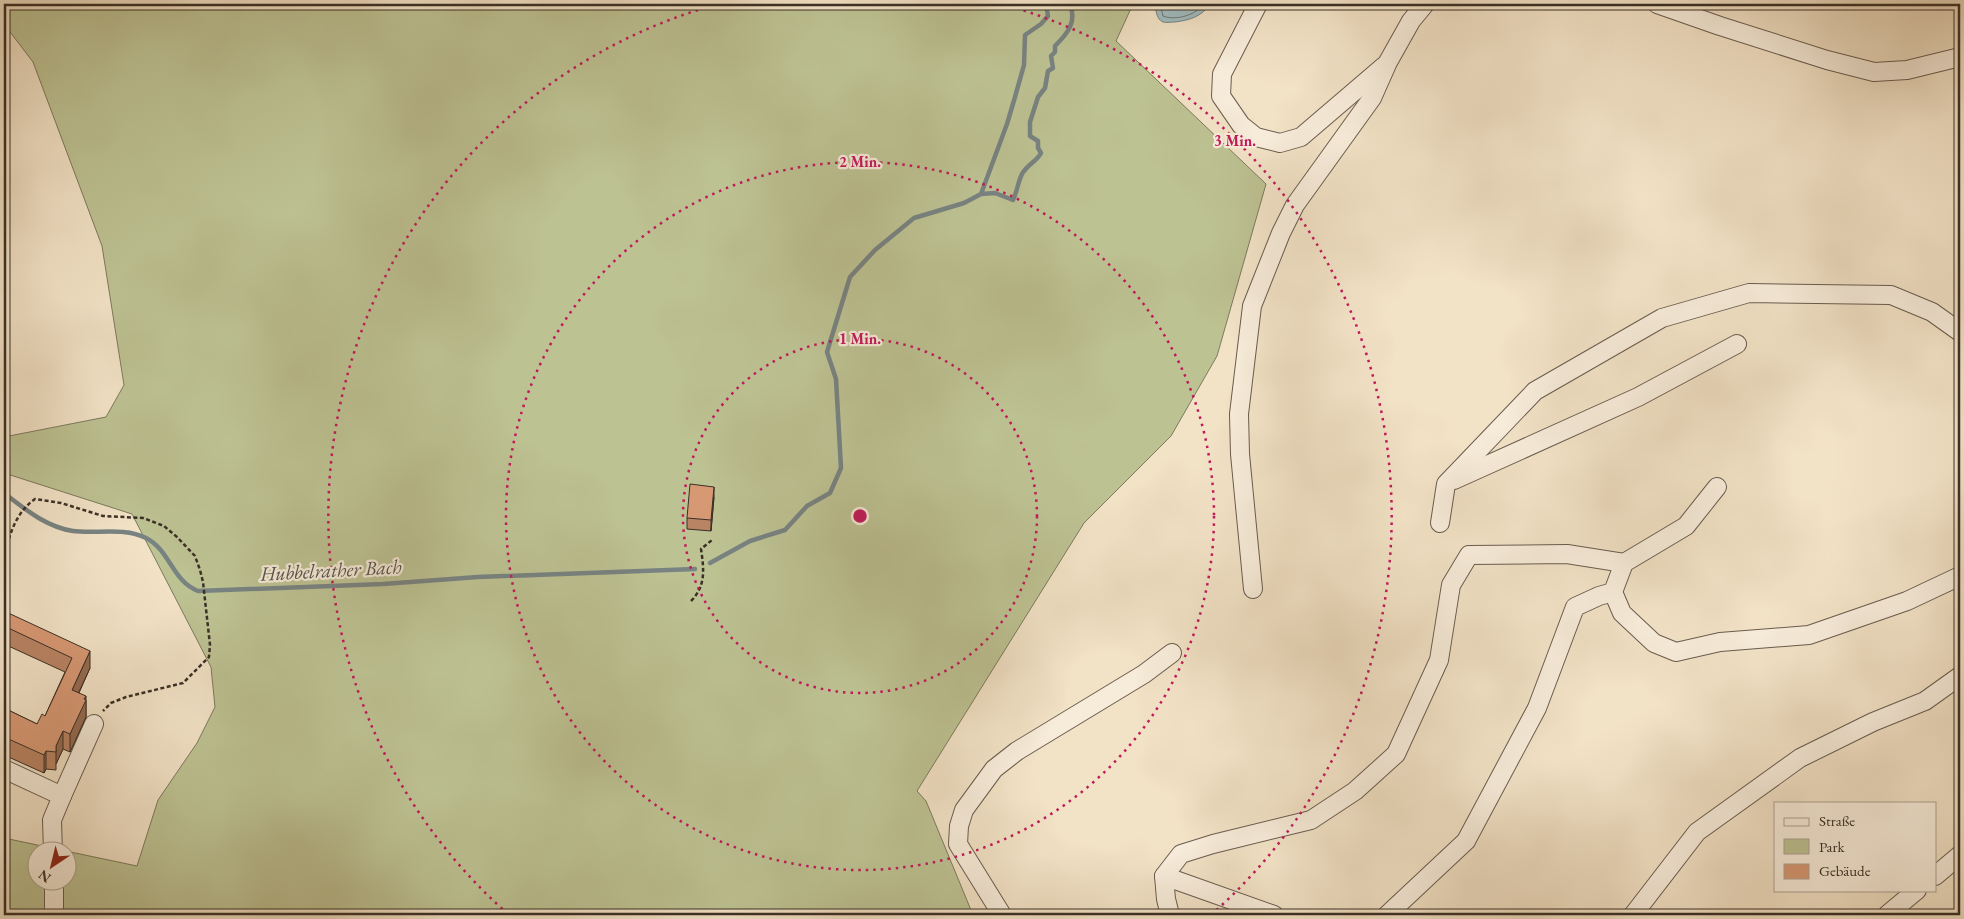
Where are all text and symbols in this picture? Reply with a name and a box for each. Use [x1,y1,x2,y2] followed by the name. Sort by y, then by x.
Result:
[1214,131,1256,150] text: 3 Min.
[839,152,881,171] text: 2 Min.
[839,329,881,348] text: 1 Min.
[851,507,869,525] centre of rings
[259,553,403,587] water label: Hubbelrather Bach
[1774,802,1936,892] legend
[1819,811,1855,830] text: Straße
[1819,837,1846,856] text: Park
[28,842,78,892] north arrow
[1819,861,1871,880] text: Gebäude
[34,866,54,887] text: N

